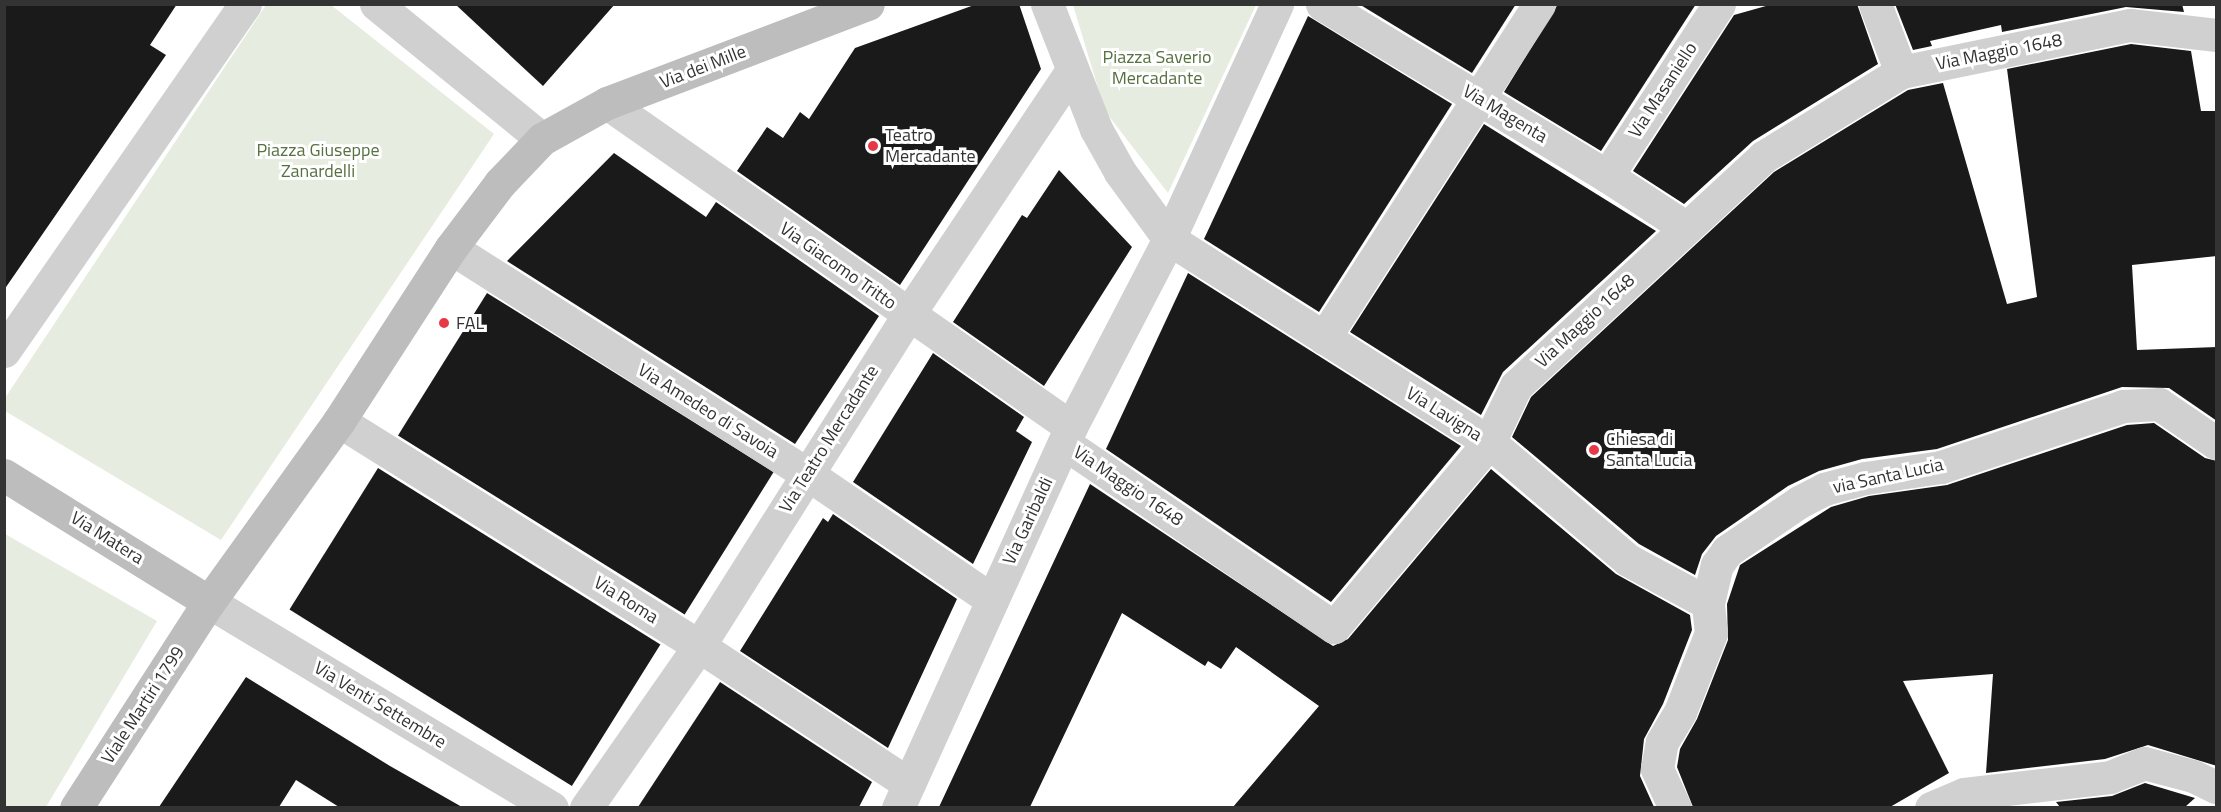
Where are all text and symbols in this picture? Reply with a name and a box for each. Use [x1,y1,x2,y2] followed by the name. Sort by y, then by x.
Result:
[1934,29,2064,75] street label: Via Maggio 1648
[1624,38,1702,142] street label: Via Masaniello
[657,41,749,93] street label: Via dei Mille
[1103,47,1211,90] park label: Piazza Saverio Mercadante
[1459,80,1551,148] street label: Via Magenta
[885,125,976,168] place label: Teatro Mercadante
[866,139,880,153] marker: Teatro Mercadante
[256,140,380,182] park label: Piazza Giuseppe Zanardelli
[776,218,900,314] street label: Via Giacomo Tritto
[1531,270,1639,372] street label: Via Maggio 1648
[456,312,484,334] place label: FAL
[437,316,451,330] marker: FAL
[634,359,782,463] street label: Via Amedeo di Savoia
[775,361,883,517] street label: Via Teatro Mercadante
[1402,382,1486,446] street label: Via Lavigna
[1606,429,1693,472] place label: Chiesa di Santa Lucia
[1069,441,1187,531] street label: Via Maggio 1648
[1587,443,1601,457] marker: Chiesa di Santa Lucia
[1831,454,1945,498] street label: via Santa Lucia
[998,474,1058,568] street label: Via Garibaldi
[66,507,148,569] street label: Via Matera
[590,572,662,628] street label: Via Roma
[97,642,189,768] street label: Viale Martiri 1799
[310,657,450,753] street label: Via Venti Settembre

